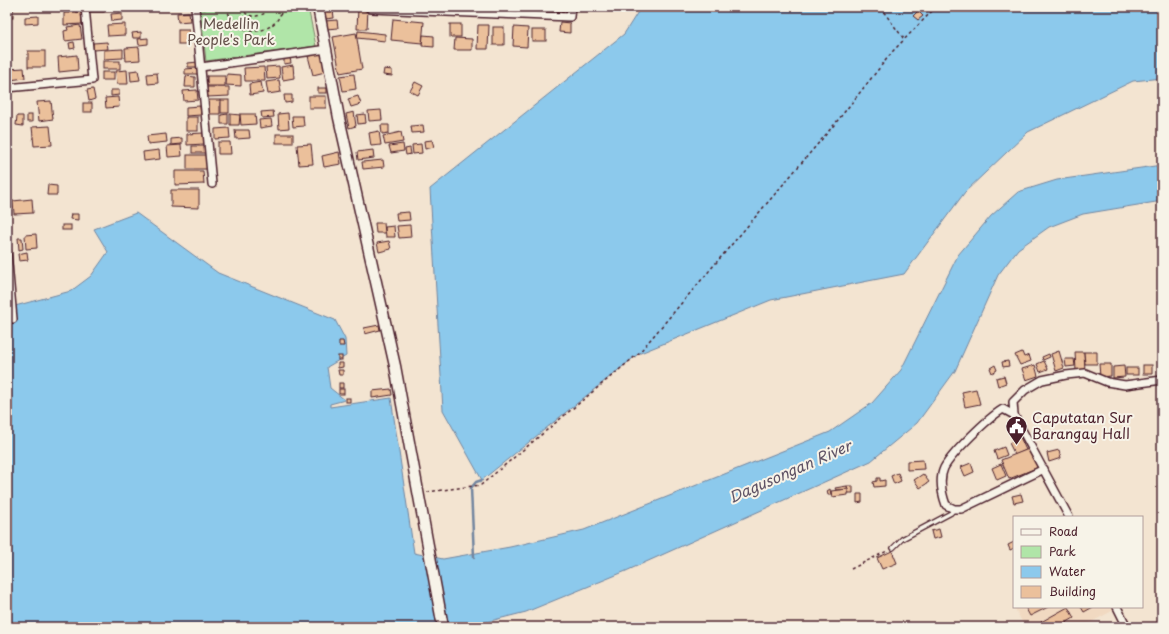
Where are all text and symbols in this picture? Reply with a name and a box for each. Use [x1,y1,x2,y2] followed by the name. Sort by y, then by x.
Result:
[187,13,275,50] park label: Medellin People's Park
[1032,407,1133,444] place label: Caputatan Sur Barangay Hall
[1004,413,1030,446] public building icon: Caputatan Sur Barangay Hall
[724,432,856,508] water label: Dagusongan River
[1013,516,1143,608] legend
[1049,522,1078,540] text: Road
[1049,542,1076,560] text: Park
[1049,562,1086,580] text: Water
[1049,582,1096,600] text: Building

